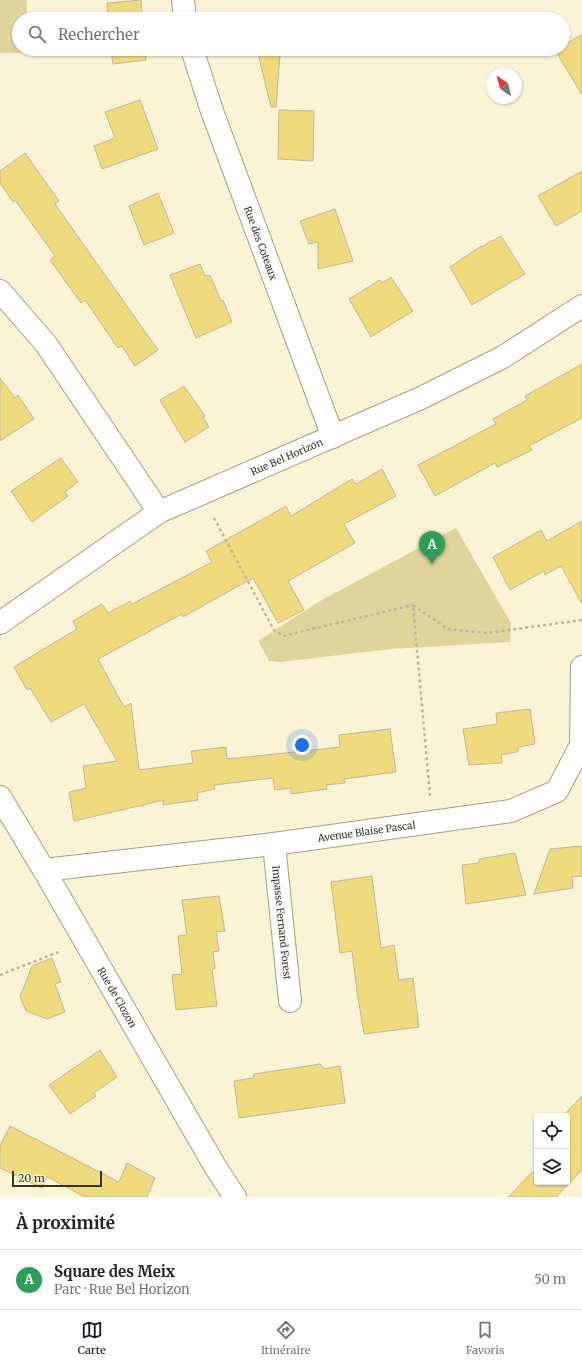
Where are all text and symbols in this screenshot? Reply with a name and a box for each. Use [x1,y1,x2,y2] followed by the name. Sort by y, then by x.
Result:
[12,12,570,56] search box
[26,23,48,45] icon: search
[58,25,140,44] text: Rechercher
[486,68,522,104] north arrow
[241,204,281,282] street label: Rue des Coteaux
[248,435,325,478] street label: Rue Bel Horizon
[419,531,445,564] pin: A
[292,735,312,755] your location
[316,818,416,844] street label: Avenue Blaise Pascal
[270,865,294,981] street label: Impasse Fernand Forest
[95,965,140,1030] street label: Rue de Clozon
[534,1113,570,1185] map controls
[534,1113,570,1149] button: locate
[534,1149,570,1185] button: layers
[12,1169,102,1188] scale bar
[18,1171,45,1185] text: 20 m
[16,1212,115,1234] text: À proximité
[54,1262,175,1281] text: Square des Meix
[24,1271,34,1288] text: A
[534,1271,566,1288] text: 50 m
[54,1281,190,1298] text: Parc · Rue Bel Horizon
[78,1319,106,1357] tab: Carte
[261,1319,310,1357] tab: Itinéraire
[466,1319,504,1357] tab: Favoris

